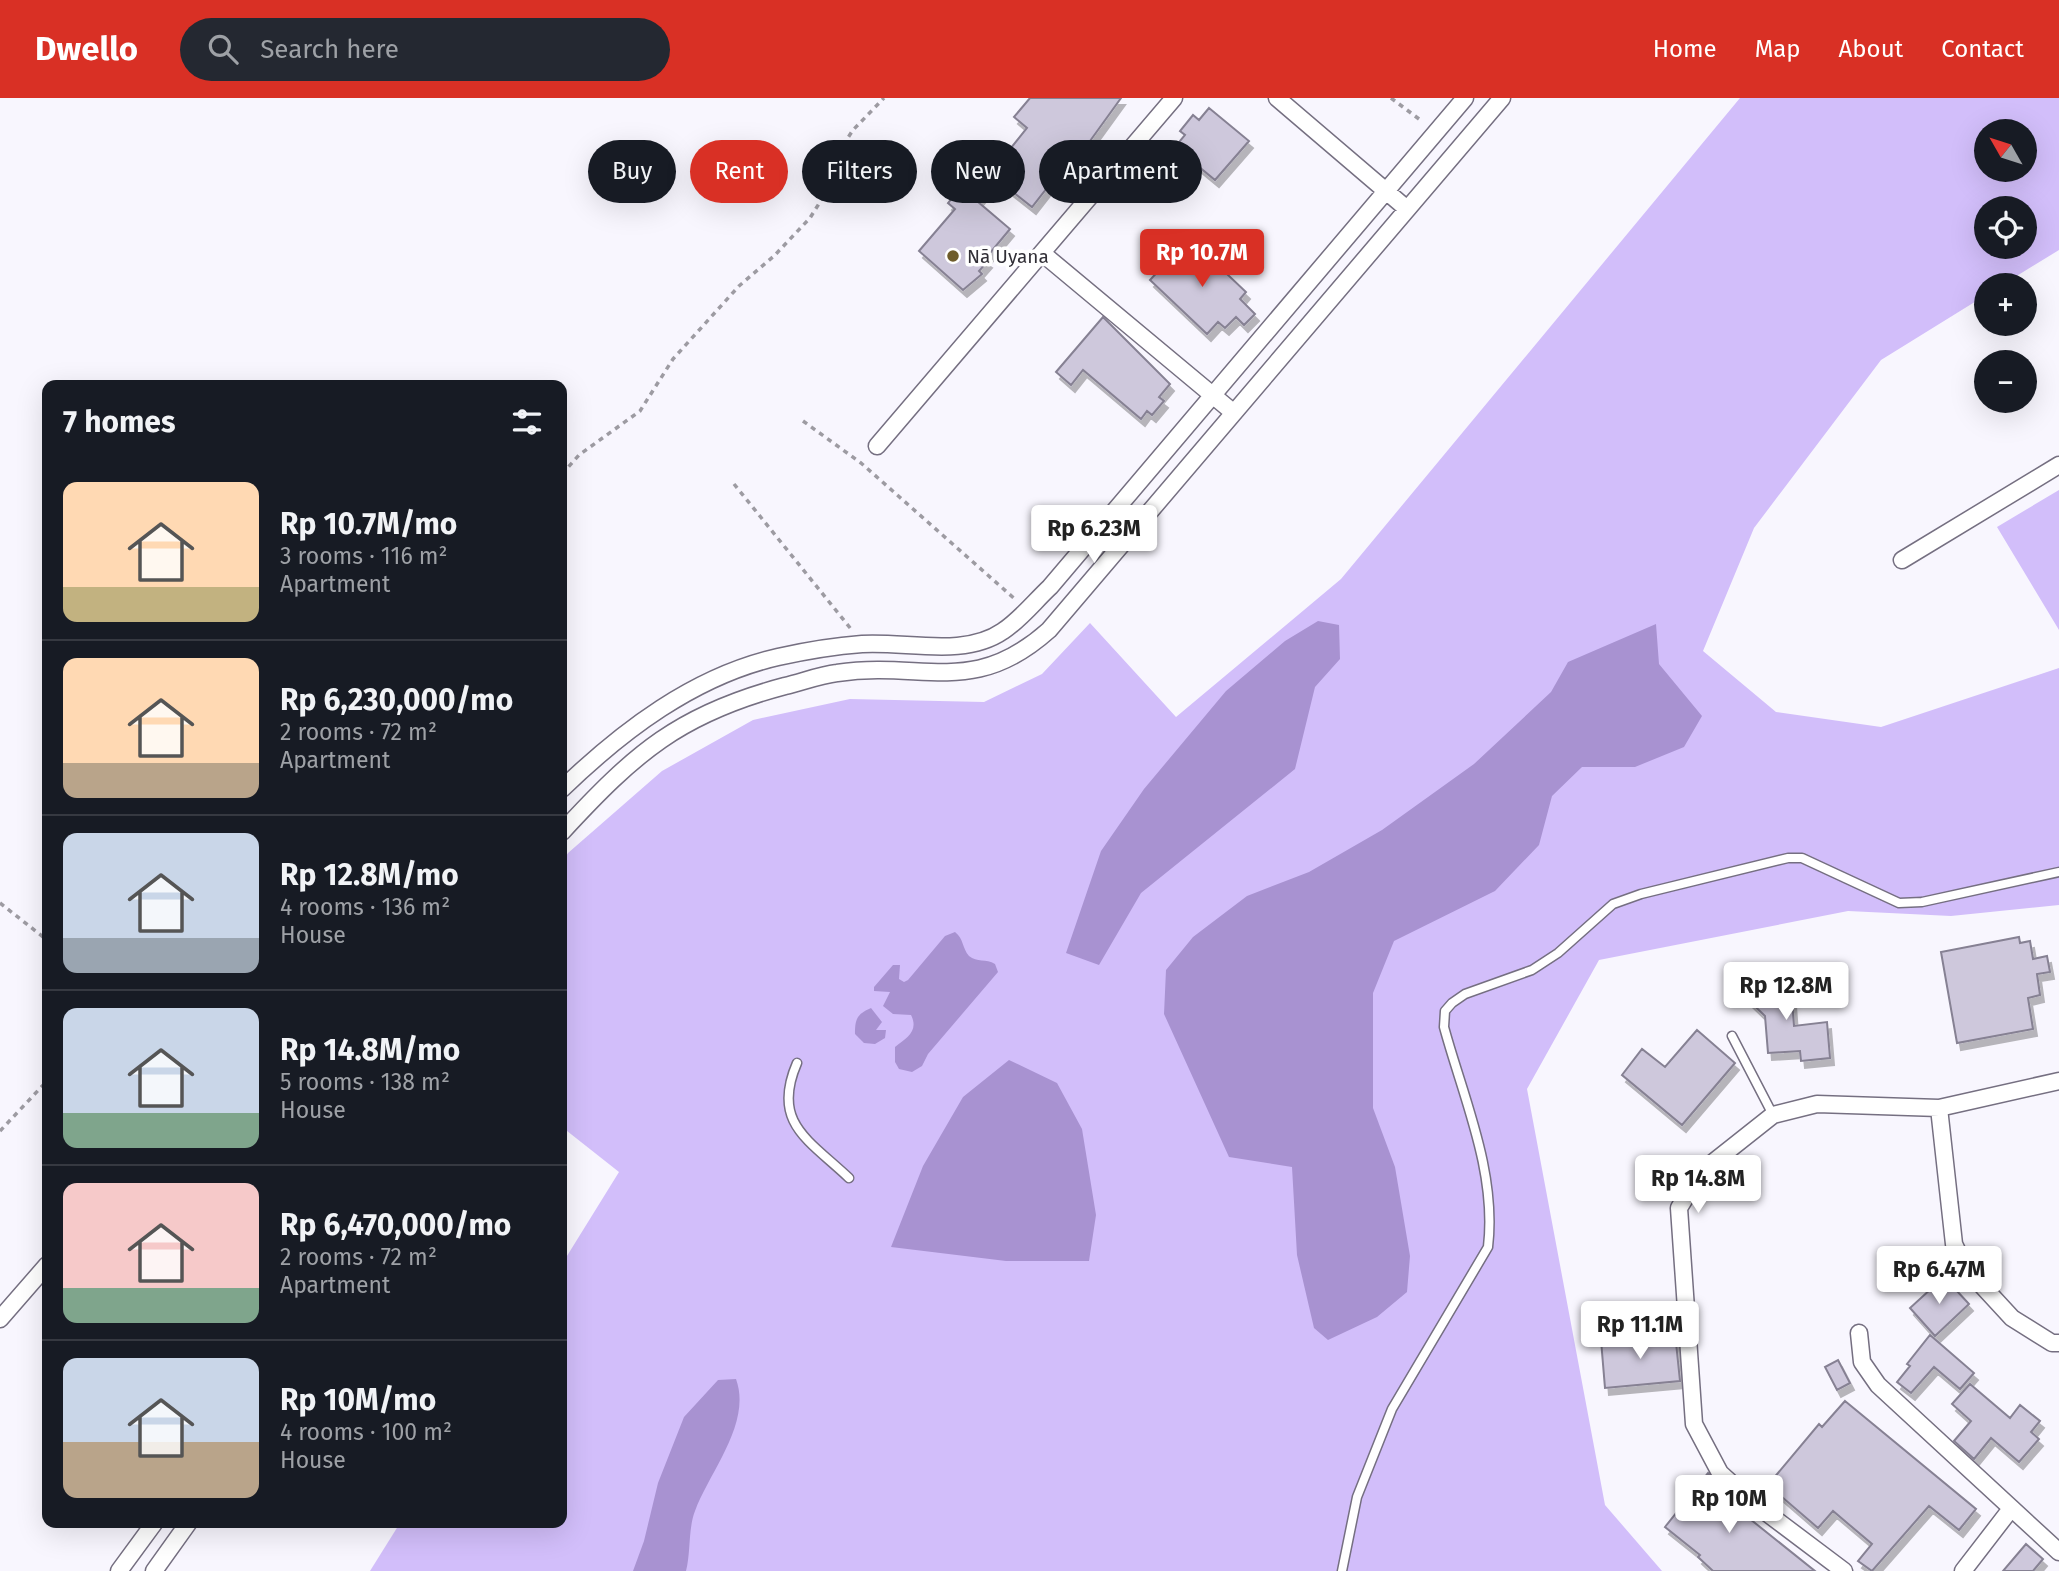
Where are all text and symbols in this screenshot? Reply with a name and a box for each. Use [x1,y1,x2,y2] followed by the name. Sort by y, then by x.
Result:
[180,18,670,81] search box
[35,29,138,69] text: Dwello
[204,30,242,68] icon: search
[260,34,399,65] text: Search here
[1653,35,1717,63] text: Home
[1755,35,1801,63] text: Map
[1839,35,1903,63] text: About
[1941,35,2024,63] text: Contact
[1974,119,2037,182] north arrow
[1974,119,2037,413] map controls
[588,140,676,203] chip: Buy
[690,140,788,203] chip: Rent
[802,140,917,203] chip: Filters
[931,140,1025,203] chip: New
[1039,140,1202,203] chip: Apartment
[1974,196,2037,259] button: locate
[1130,230,1274,289] pin: Rp 10.7M
[1156,238,1248,266] text: Rp 10.7M
[967,245,1049,268] place label: Nā Uyana
[945,248,961,264] marker: Nā Uyana
[1974,273,2037,336] button: +
[1974,350,2037,413] button: −
[508,403,546,441] icon: filters
[63,404,175,440] text: 7 homes
[1022,505,1166,565] pin: Rp 6.23M
[280,506,457,542] text: Rp 10.7M/mo
[119,510,203,594] icon: home
[1047,514,1141,542] text: Rp 6.23M
[280,542,448,570] text: 3 rooms · 116 m²
[280,570,390,598] text: Apartment
[280,682,513,718] text: Rp 6,230,000/mo
[119,686,203,770] icon: home
[280,718,437,746] text: 2 rooms · 72 m²
[280,746,390,774] text: Apartment
[280,857,459,893] text: Rp 12.8M/mo
[119,861,203,945] icon: home
[280,893,450,921] text: 4 rooms · 136 m²
[280,921,346,949] text: House
[1714,962,1858,1022] pin: Rp 12.8M
[1740,971,1832,999] text: Rp 12.8M
[280,1032,460,1068] text: Rp 14.8M/mo
[119,1036,203,1120] icon: home
[280,1068,450,1096] text: 5 rooms · 138 m²
[280,1096,346,1124] text: House
[1626,1156,1770,1215] pin: Rp 14.8M
[1651,1164,1745,1192] text: Rp 14.8M
[280,1207,511,1243] text: Rp 6,470,000/mo
[119,1211,203,1295] icon: home
[280,1243,437,1271] text: 2 rooms · 72 m²
[1867,1246,2011,1306] pin: Rp 6.47M
[1893,1255,1985,1283] text: Rp 6.47M
[280,1271,390,1299] text: Apartment
[1568,1302,1712,1361] pin: Rp 11.1M
[1597,1310,1683,1338] text: Rp 11.1M
[280,1382,436,1418] text: Rp 10M/mo
[119,1386,203,1470] icon: home
[280,1418,452,1446] text: 4 rooms · 100 m²
[280,1446,346,1474] text: House
[1672,1476,1786,1535] pin: Rp 10M
[1691,1484,1767,1512] text: Rp 10M

